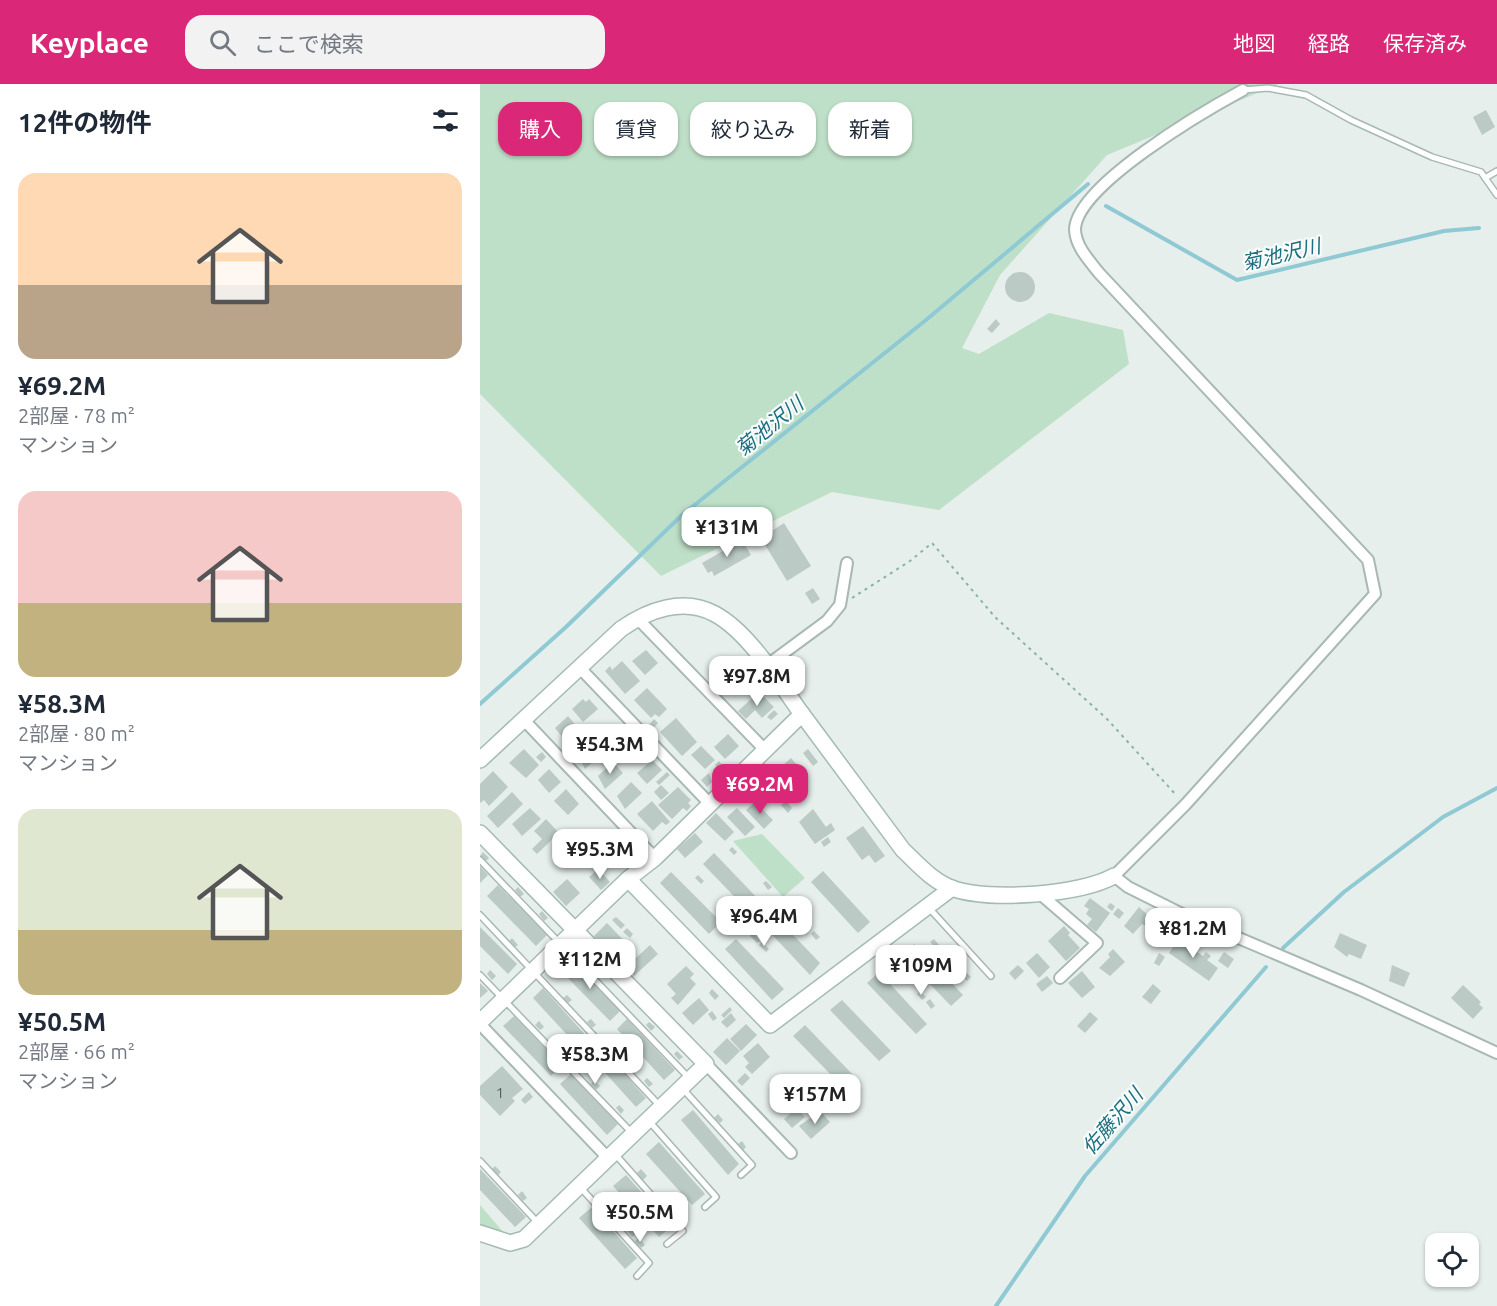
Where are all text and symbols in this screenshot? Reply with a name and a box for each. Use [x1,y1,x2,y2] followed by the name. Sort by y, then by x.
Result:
[185,15,605,69] search box
[206,26,239,59] icon: search
[30,27,149,58] text: Keyplace
[254,31,364,56] text: ここで検索
[1233,31,1275,55] text: 地図
[1308,31,1350,55] text: 経路
[1383,31,1467,55] text: 保存済み
[498,102,582,156] chip: 購入
[594,102,678,156] chip: 賃貸
[690,102,816,156] chip: 絞り込み
[828,102,912,156] chip: 新着
[429,104,462,137] icon: filters
[18,108,151,137] text: 12件の物件
[186,212,294,320] icon: home
[1239,233,1325,274] water label: 菊池沢川
[18,371,106,400] text: ¥69.2M
[731,391,809,460] water label: 菊池沢川
[18,404,135,427] text: 2部屋 · 78 m²
[18,433,118,456] text: マンション
[685,507,769,558] pin: ¥131M
[696,515,758,538] text: ¥131M
[186,530,294,638] icon: home
[708,656,806,707] pin: ¥97.8M
[723,664,791,687] text: ¥97.8M
[18,689,106,718] text: ¥58.3M
[18,722,135,745] text: 2部屋 · 80 m²
[561,724,659,775] pin: ¥54.3M
[576,732,644,755] text: ¥54.3M
[18,751,118,774] text: マンション
[711,764,809,815] pin: ¥69.2M
[726,772,794,795] text: ¥69.2M
[551,829,649,880] pin: ¥95.3M
[566,837,634,860] text: ¥95.3M
[186,848,294,956] icon: home
[715,896,813,947] pin: ¥96.4M
[730,904,798,927] text: ¥96.4M
[1144,908,1242,959] pin: ¥81.2M
[1159,916,1227,939] text: ¥81.2M
[548,939,632,990] pin: ¥112M
[879,945,963,996] pin: ¥109M
[559,947,621,970] text: ¥112M
[890,953,952,976] text: ¥109M
[18,1007,106,1036] text: ¥50.5M
[546,1034,644,1085] pin: ¥58.3M
[18,1040,135,1063] text: 2部屋 · 66 m²
[561,1042,629,1065] text: ¥58.3M
[18,1069,118,1092] text: マンション
[773,1074,857,1125] pin: ¥157M
[784,1082,846,1105] text: ¥157M
[1077,1082,1148,1159] water label: 佐藤沢川
[496,1084,504,1101] house number: 1
[591,1192,689,1243] pin: ¥50.5M
[606,1200,674,1223] text: ¥50.5M
[1425,1233,1479,1287] map controls
[1425,1233,1479,1287] button: locate

